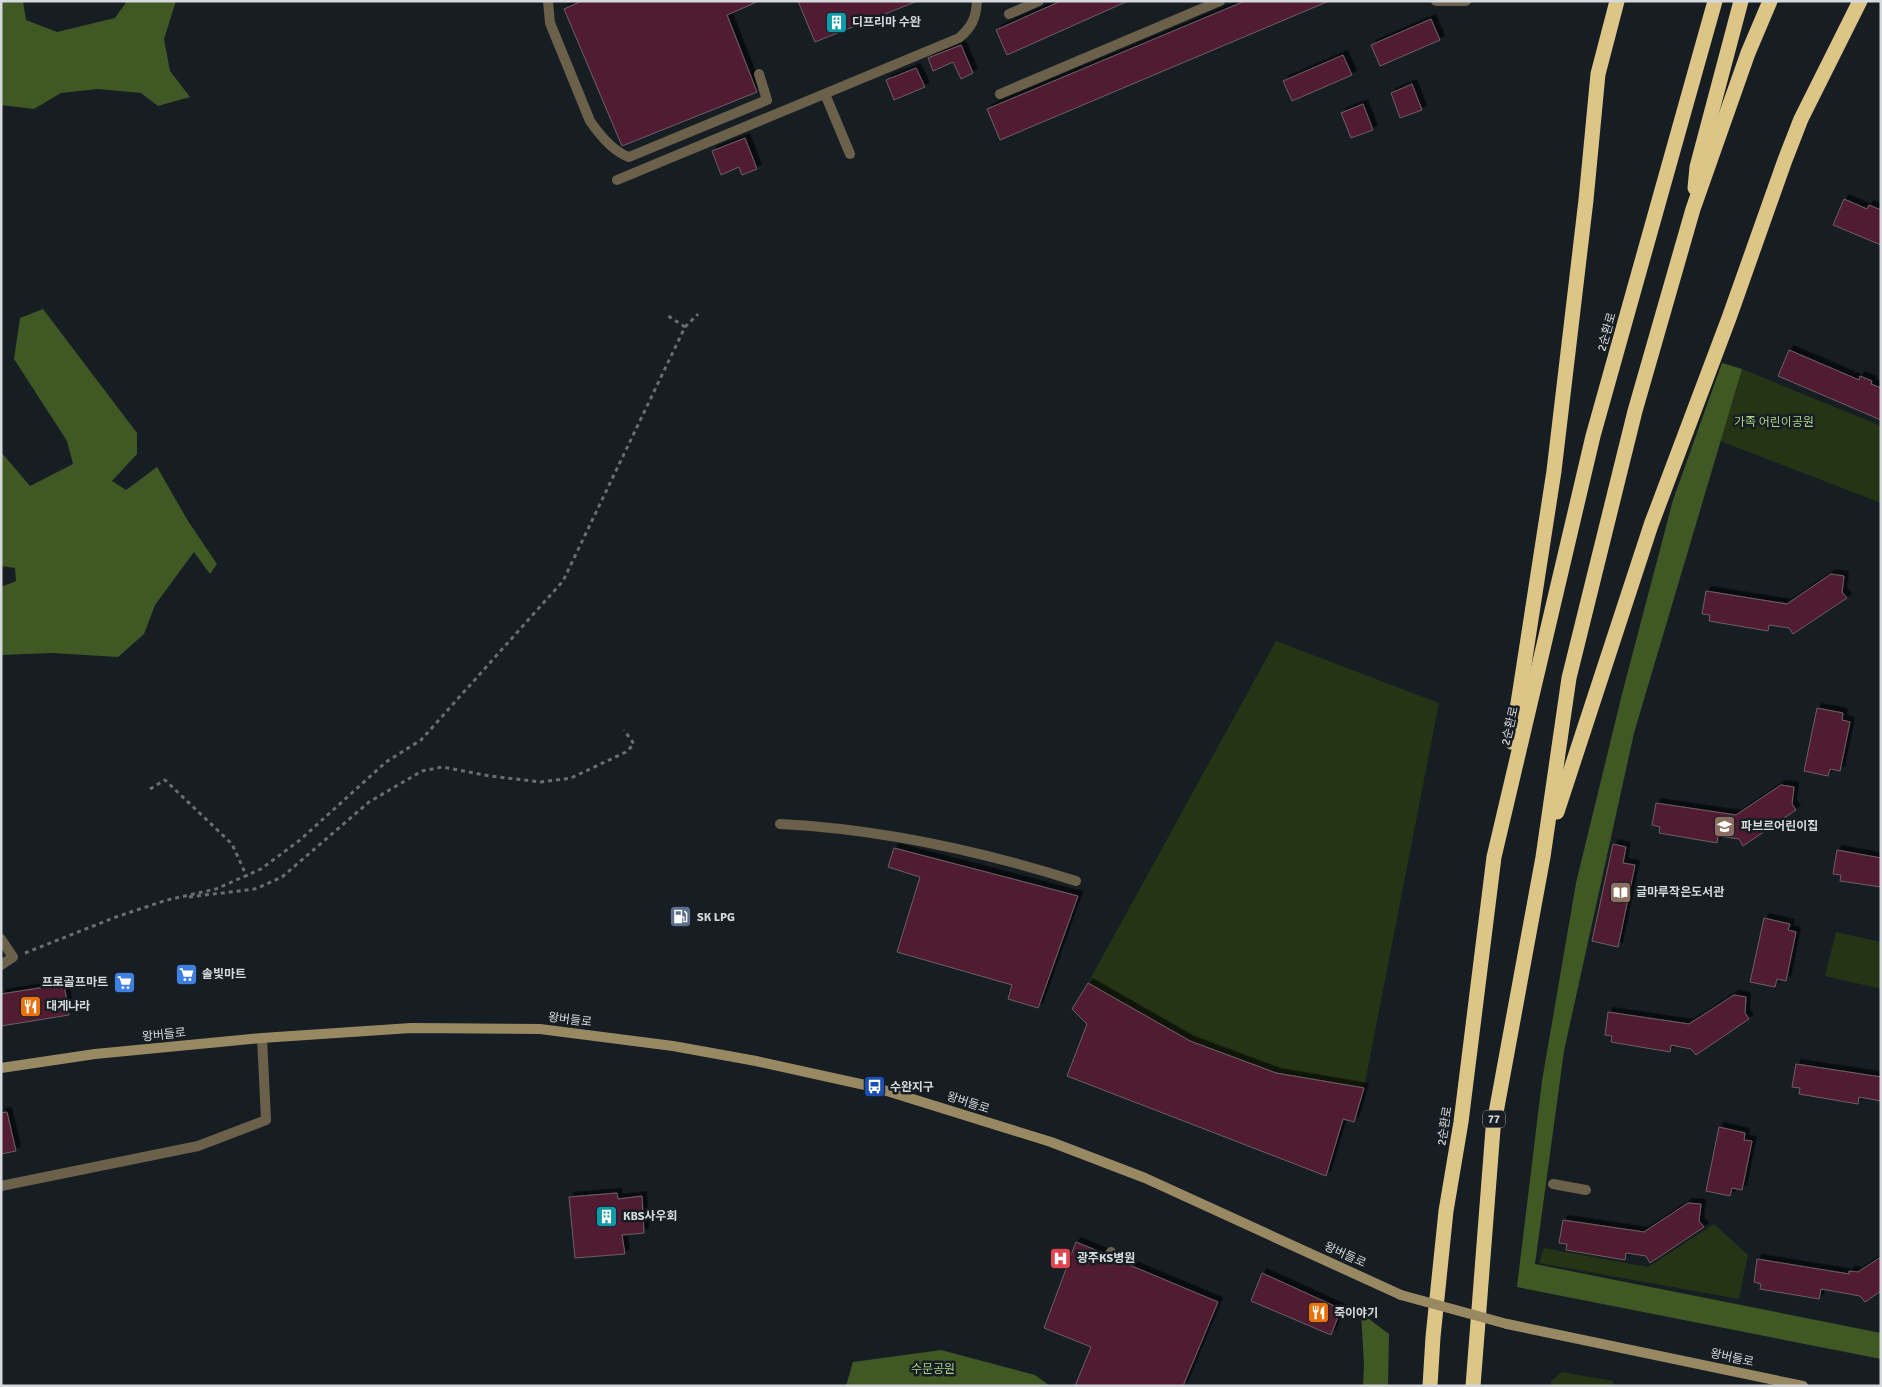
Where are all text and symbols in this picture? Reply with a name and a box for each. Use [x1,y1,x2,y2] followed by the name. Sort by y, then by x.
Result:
[824,10,848,34] building icon: 디프리마 수완
[852,15,921,30] place label: 디프리마 수완
[1594,311,1620,353] street label: 2순환로
[1734,415,1814,430] park label: 가족 어린이공원
[1498,705,1522,747] street label: 2순환로
[1713,814,1737,838] school or university icon: 파브르어린이집
[1741,819,1818,834] place label: 파브르어린이집
[1608,880,1632,904] library icon: 글마루작은도서관
[1636,885,1724,900] place label: 글마루작은도서관
[669,905,693,929] fuel station icon: SK LPG
[697,910,735,925] place label: SK LPG
[174,962,198,986] supermarket icon: 솔빛마트
[202,967,246,982] place label: 솔빛마트
[112,970,136,994] supermarket icon: 프로골프마트
[42,975,108,990] place label: 프로골프마트
[18,994,42,1018] restaurant icon: 대게나라
[46,999,90,1014] place label: 대게나라
[547,1010,593,1030] street label: 왕버들로
[141,1025,187,1045] street label: 왕버들로
[862,1075,886,1099] bus stop icon: 수완지구
[890,1080,934,1095] place label: 수완지구
[945,1089,991,1117] street label: 왕버들로
[1434,1105,1456,1147] street label: 2순환로
[1483,1110,1505,1128] road number: 77
[595,1204,619,1228] building icon: KBS사우회
[623,1209,678,1224] place label: KBS사우회
[1322,1239,1368,1271] street label: 왕버들로
[1049,1246,1073,1270] hospital icon: 광주KS병원
[1077,1251,1135,1266] place label: 광주KS병원
[1306,1301,1330,1325] restaurant icon: 죽이야기
[1334,1306,1378,1321] place label: 죽이야기
[1709,1346,1755,1370] street label: 왕버들로
[911,1362,955,1377] park label: 수문공원

